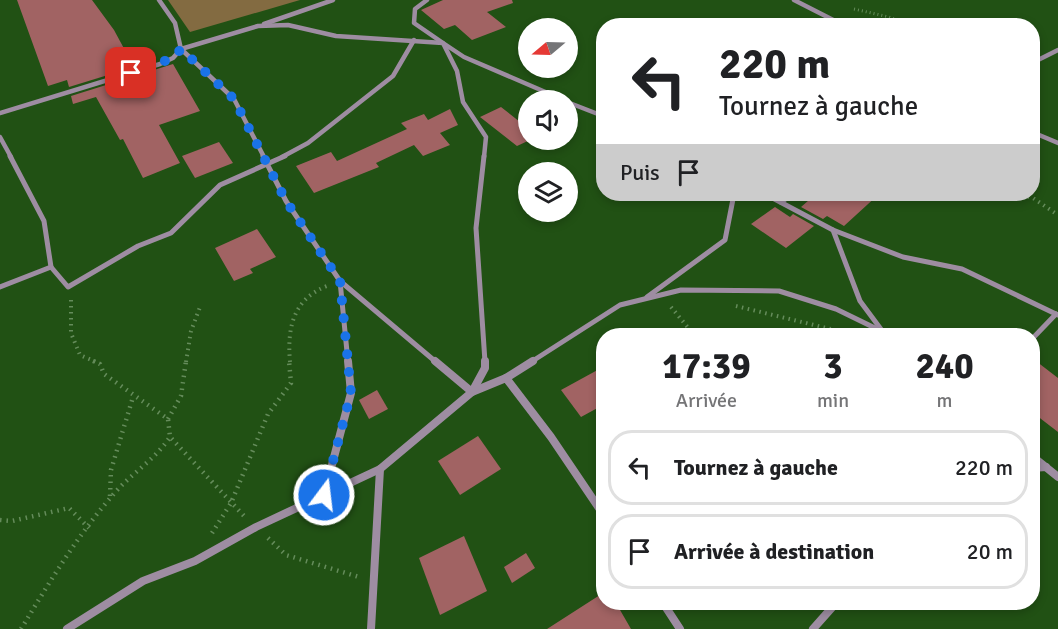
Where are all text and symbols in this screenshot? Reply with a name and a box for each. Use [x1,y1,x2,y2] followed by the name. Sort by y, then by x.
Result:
[518,18,578,78] north arrow
[518,18,578,222] map controls
[719,39,830,90] text: 220 m
[620,42,698,120] icon: left
[105,47,156,98] pin
[114,56,147,89] icon: arrive
[518,90,578,150] button: sound
[719,90,918,123] text: Tournez à gauche
[672,156,705,189] icon: arrive
[620,159,660,186] text: Puis
[518,162,578,222] button: layers
[662,344,751,389] text: 17:39
[823,344,843,389] text: 3
[915,344,974,389] text: 240
[676,388,737,413] text: Arrivée
[817,388,849,413] text: min
[937,388,953,413] text: m
[623,451,656,484] icon: left
[674,454,838,481] text: Tournez à gauche
[955,454,1013,481] text: 220 m
[292,463,356,527] position arrow
[623,535,656,568] icon: arrive
[674,538,874,565] text: Arrivée à destination
[967,538,1013,565] text: 20 m

